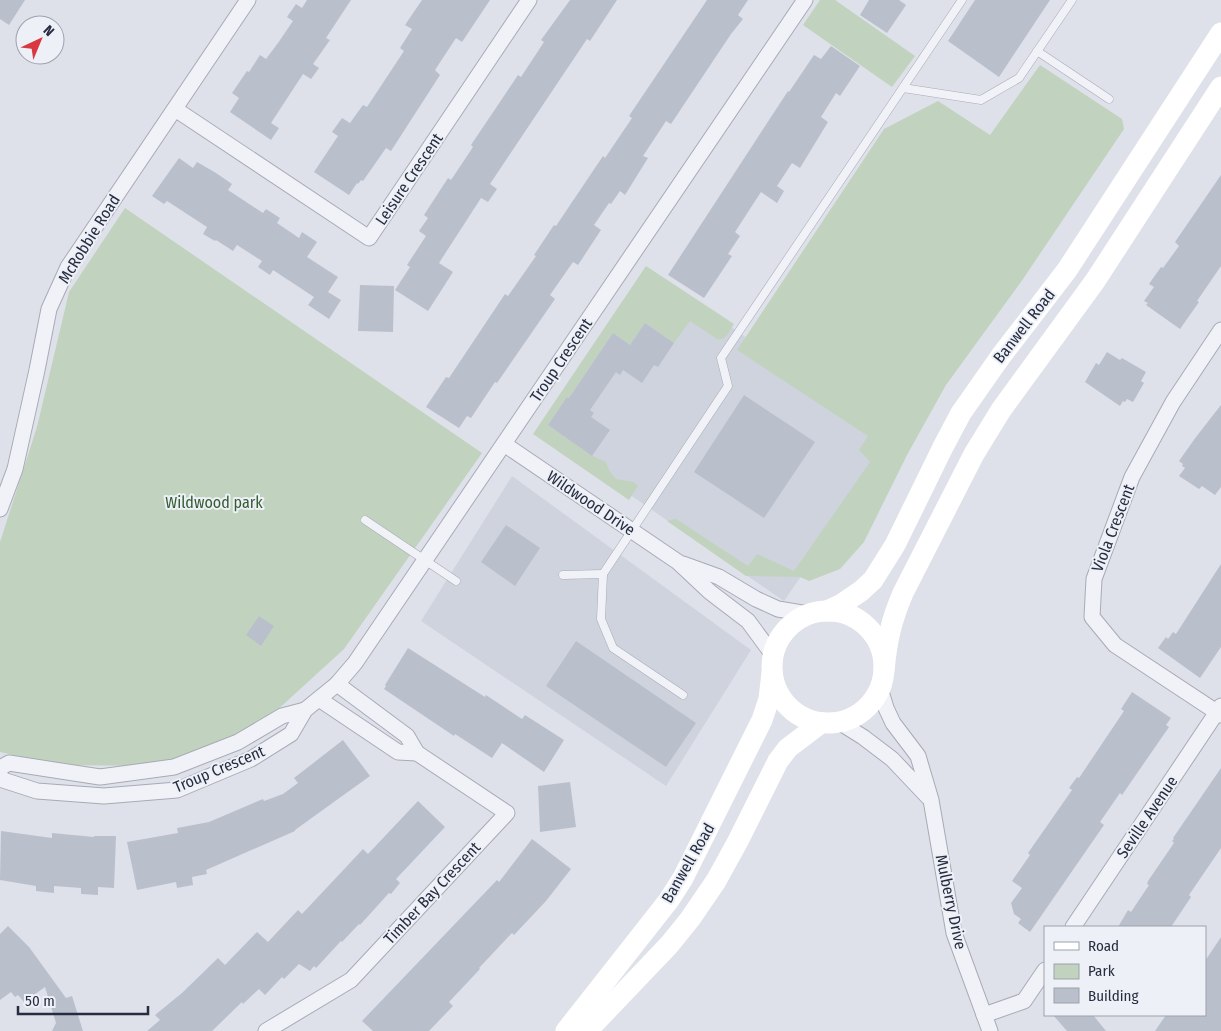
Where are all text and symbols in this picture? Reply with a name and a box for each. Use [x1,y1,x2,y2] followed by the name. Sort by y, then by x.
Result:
[15,15,65,65] north arrow
[40,22,58,40] text: N
[371,129,447,228] street label: Leisure Crescent
[54,191,124,287] street label: McRobbie Road
[989,285,1059,367] street label: Banwell Road
[526,314,596,406] street label: Troup Crescent
[543,467,639,540] street label: Wildwood Drive
[1088,481,1139,574] street label: Viola Crescent
[165,493,263,512] park label: Wildwood park
[171,741,268,797] street label: Troup Crescent
[1113,772,1182,862] street label: Seville Avenue
[658,820,718,906] street label: Banwell Road
[380,837,485,948] street label: Timber Bay Crescent
[932,853,970,951] street label: Mulberry Drive
[1044,926,1206,1016] legend
[1088,937,1119,955] text: Road
[1088,962,1115,980] text: Park
[18,984,148,1016] scale bar
[1088,987,1139,1005] text: Building
[25,992,55,1010] text: 50 m

